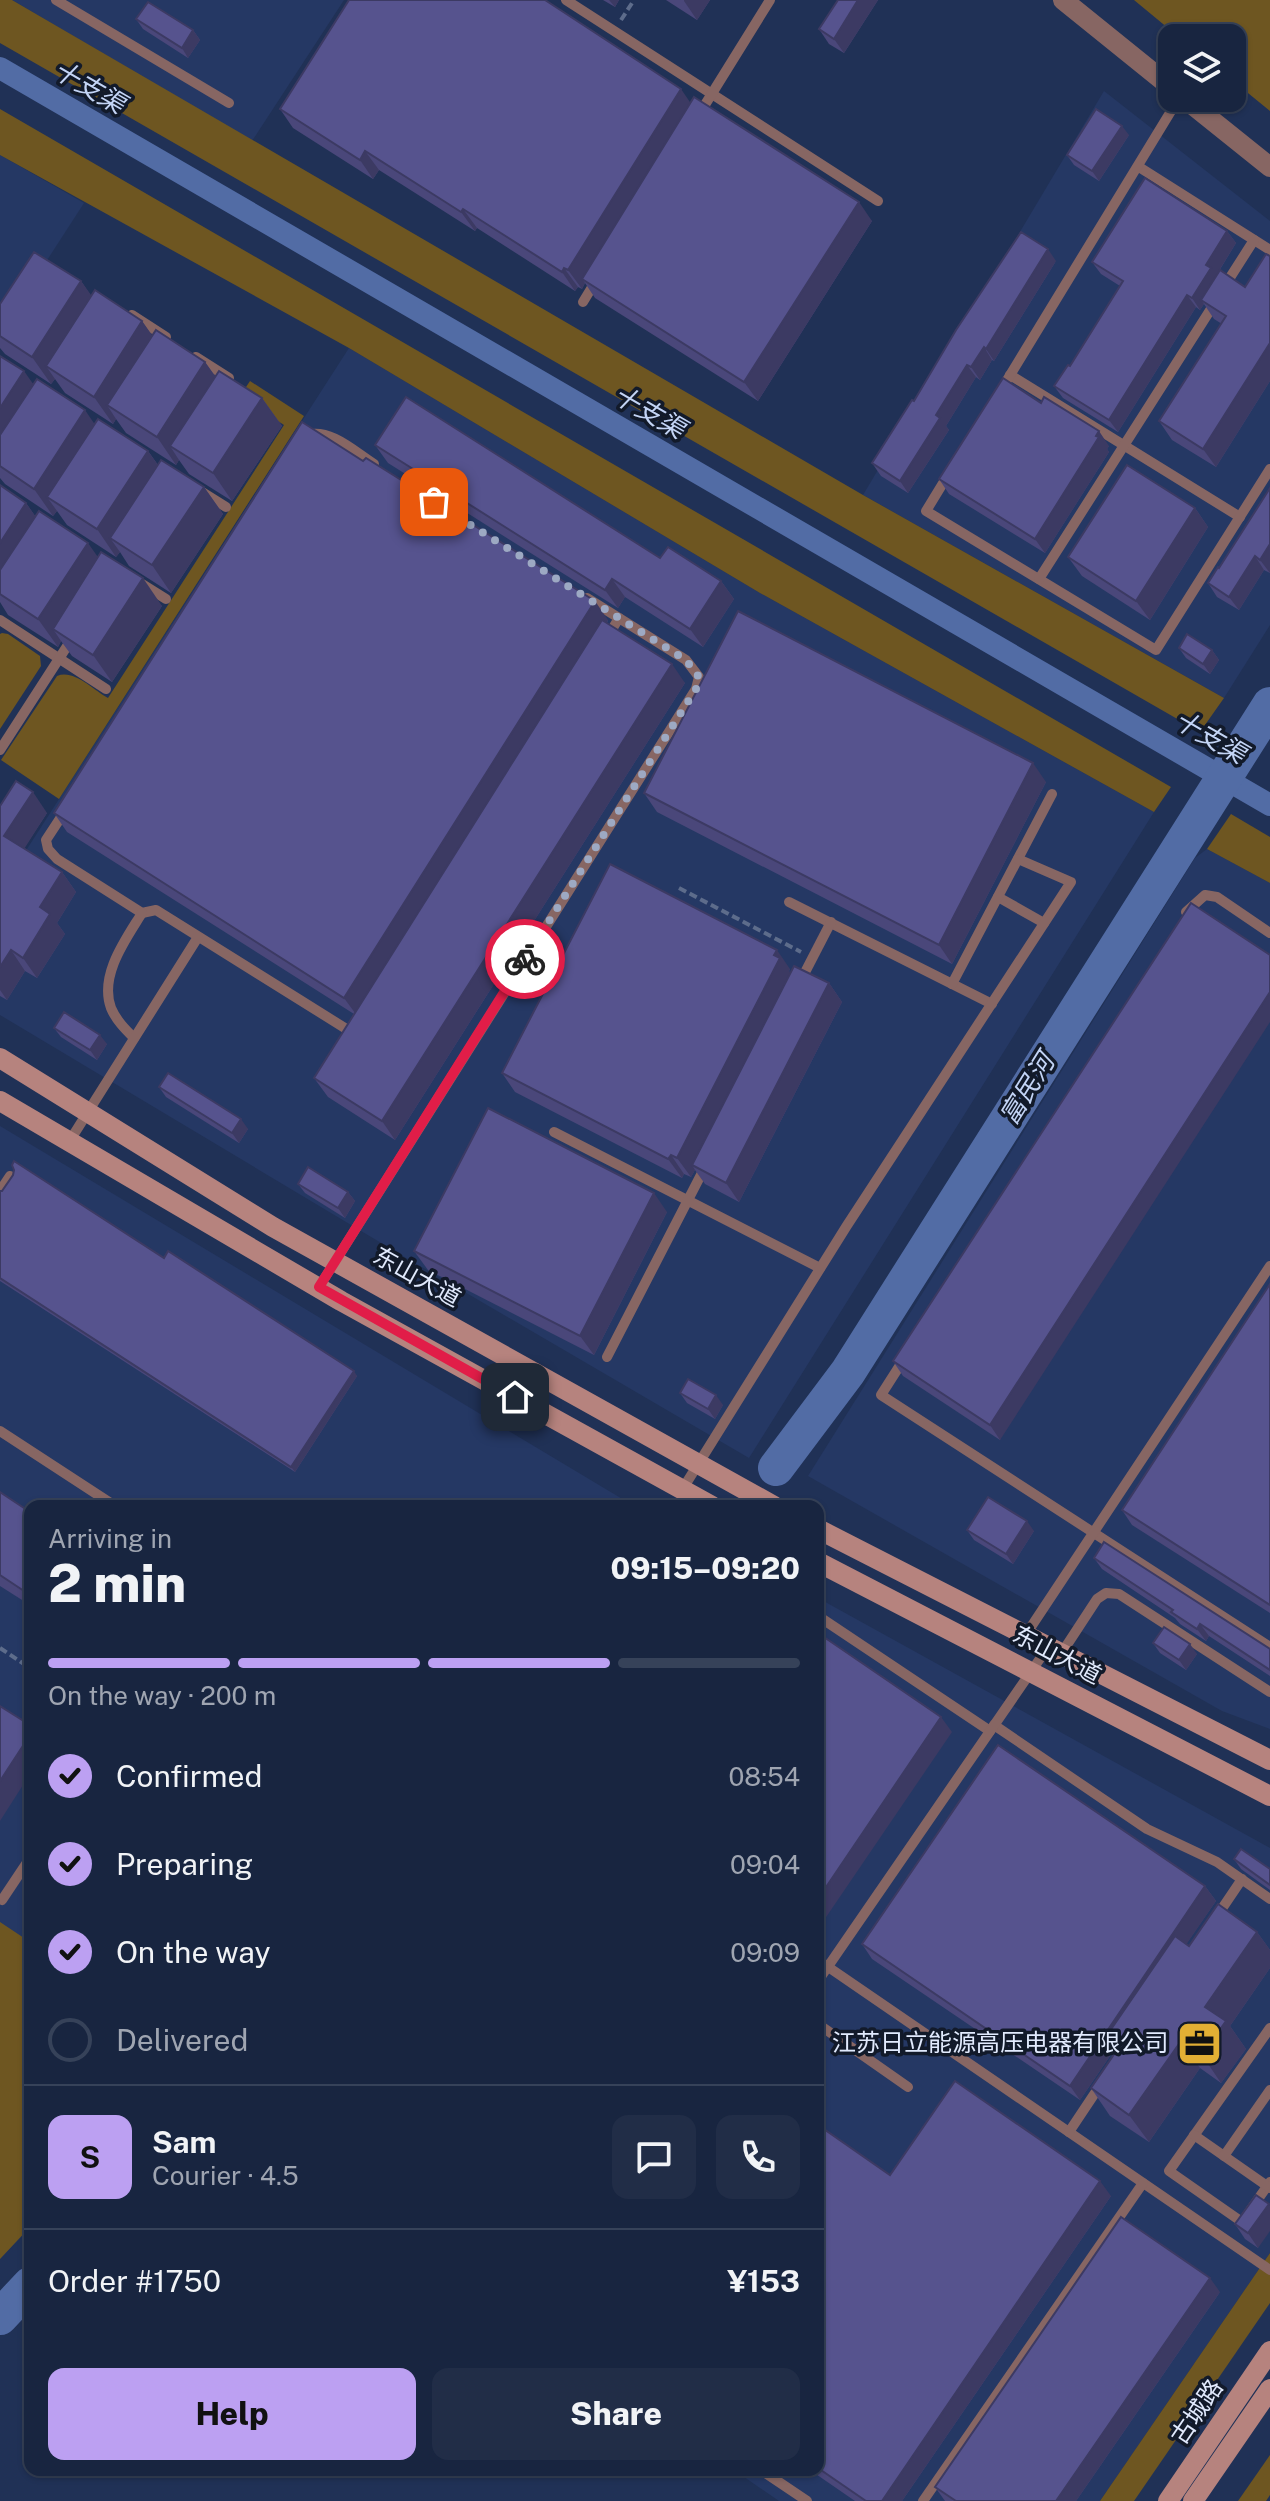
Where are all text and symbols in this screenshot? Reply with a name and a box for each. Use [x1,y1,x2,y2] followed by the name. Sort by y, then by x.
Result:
[1158,24,1246,112] map controls
[1158,24,1246,112] button: layers
[48,54,134,121] water label: 十支渠
[608,379,694,446] water label: 十支渠
[400,468,468,536] pin
[412,480,456,524] icon: bag
[1169,704,1255,771] water label: 十支渠
[485,919,565,999] courier
[503,937,547,981] icon: bike
[993,1043,1063,1130] water label: 富民河
[369,1241,466,1312] street label: 东山大道
[481,1363,549,1431] pin
[493,1375,537,1419] icon: home
[48,1523,172,1554] text: Arriving in
[611,1550,800,1586] text: 09:15–09:20
[48,1553,186,1614] text: 2 min
[1009,1619,1106,1689] street label: 东山大道
[48,1680,276,1711] text: On the way · 200 m
[48,1754,92,1798] icon: check
[116,1758,262,1794] text: Confirmed
[729,1761,800,1792] text: 08:54
[48,1842,92,1886] icon: check
[116,1846,253,1882] text: Preparing
[730,1849,800,1880] text: 09:04
[48,1930,92,1974] icon: check
[116,1934,270,1970] text: On the way
[730,1937,800,1968] text: 09:09
[1175,2019,1223,2067] office icon: 江苏日立能源高压电器有限公司
[116,2022,248,2058] text: Delivered
[832,2028,1168,2056] place label: 江苏日立能源高压电器有限公司
[612,2115,696,2199] button: chat
[716,2115,800,2199] button: phone
[152,2124,216,2160] text: Sam
[80,2139,100,2175] text: S
[152,2160,299,2191] text: Courier · 4.5
[48,2263,221,2299] text: Order #1750
[727,2263,800,2299] text: ¥153
[48,2368,416,2460] button: Help
[432,2368,800,2460] button: Share
[1164,2374,1228,2449] street label: 古城路

